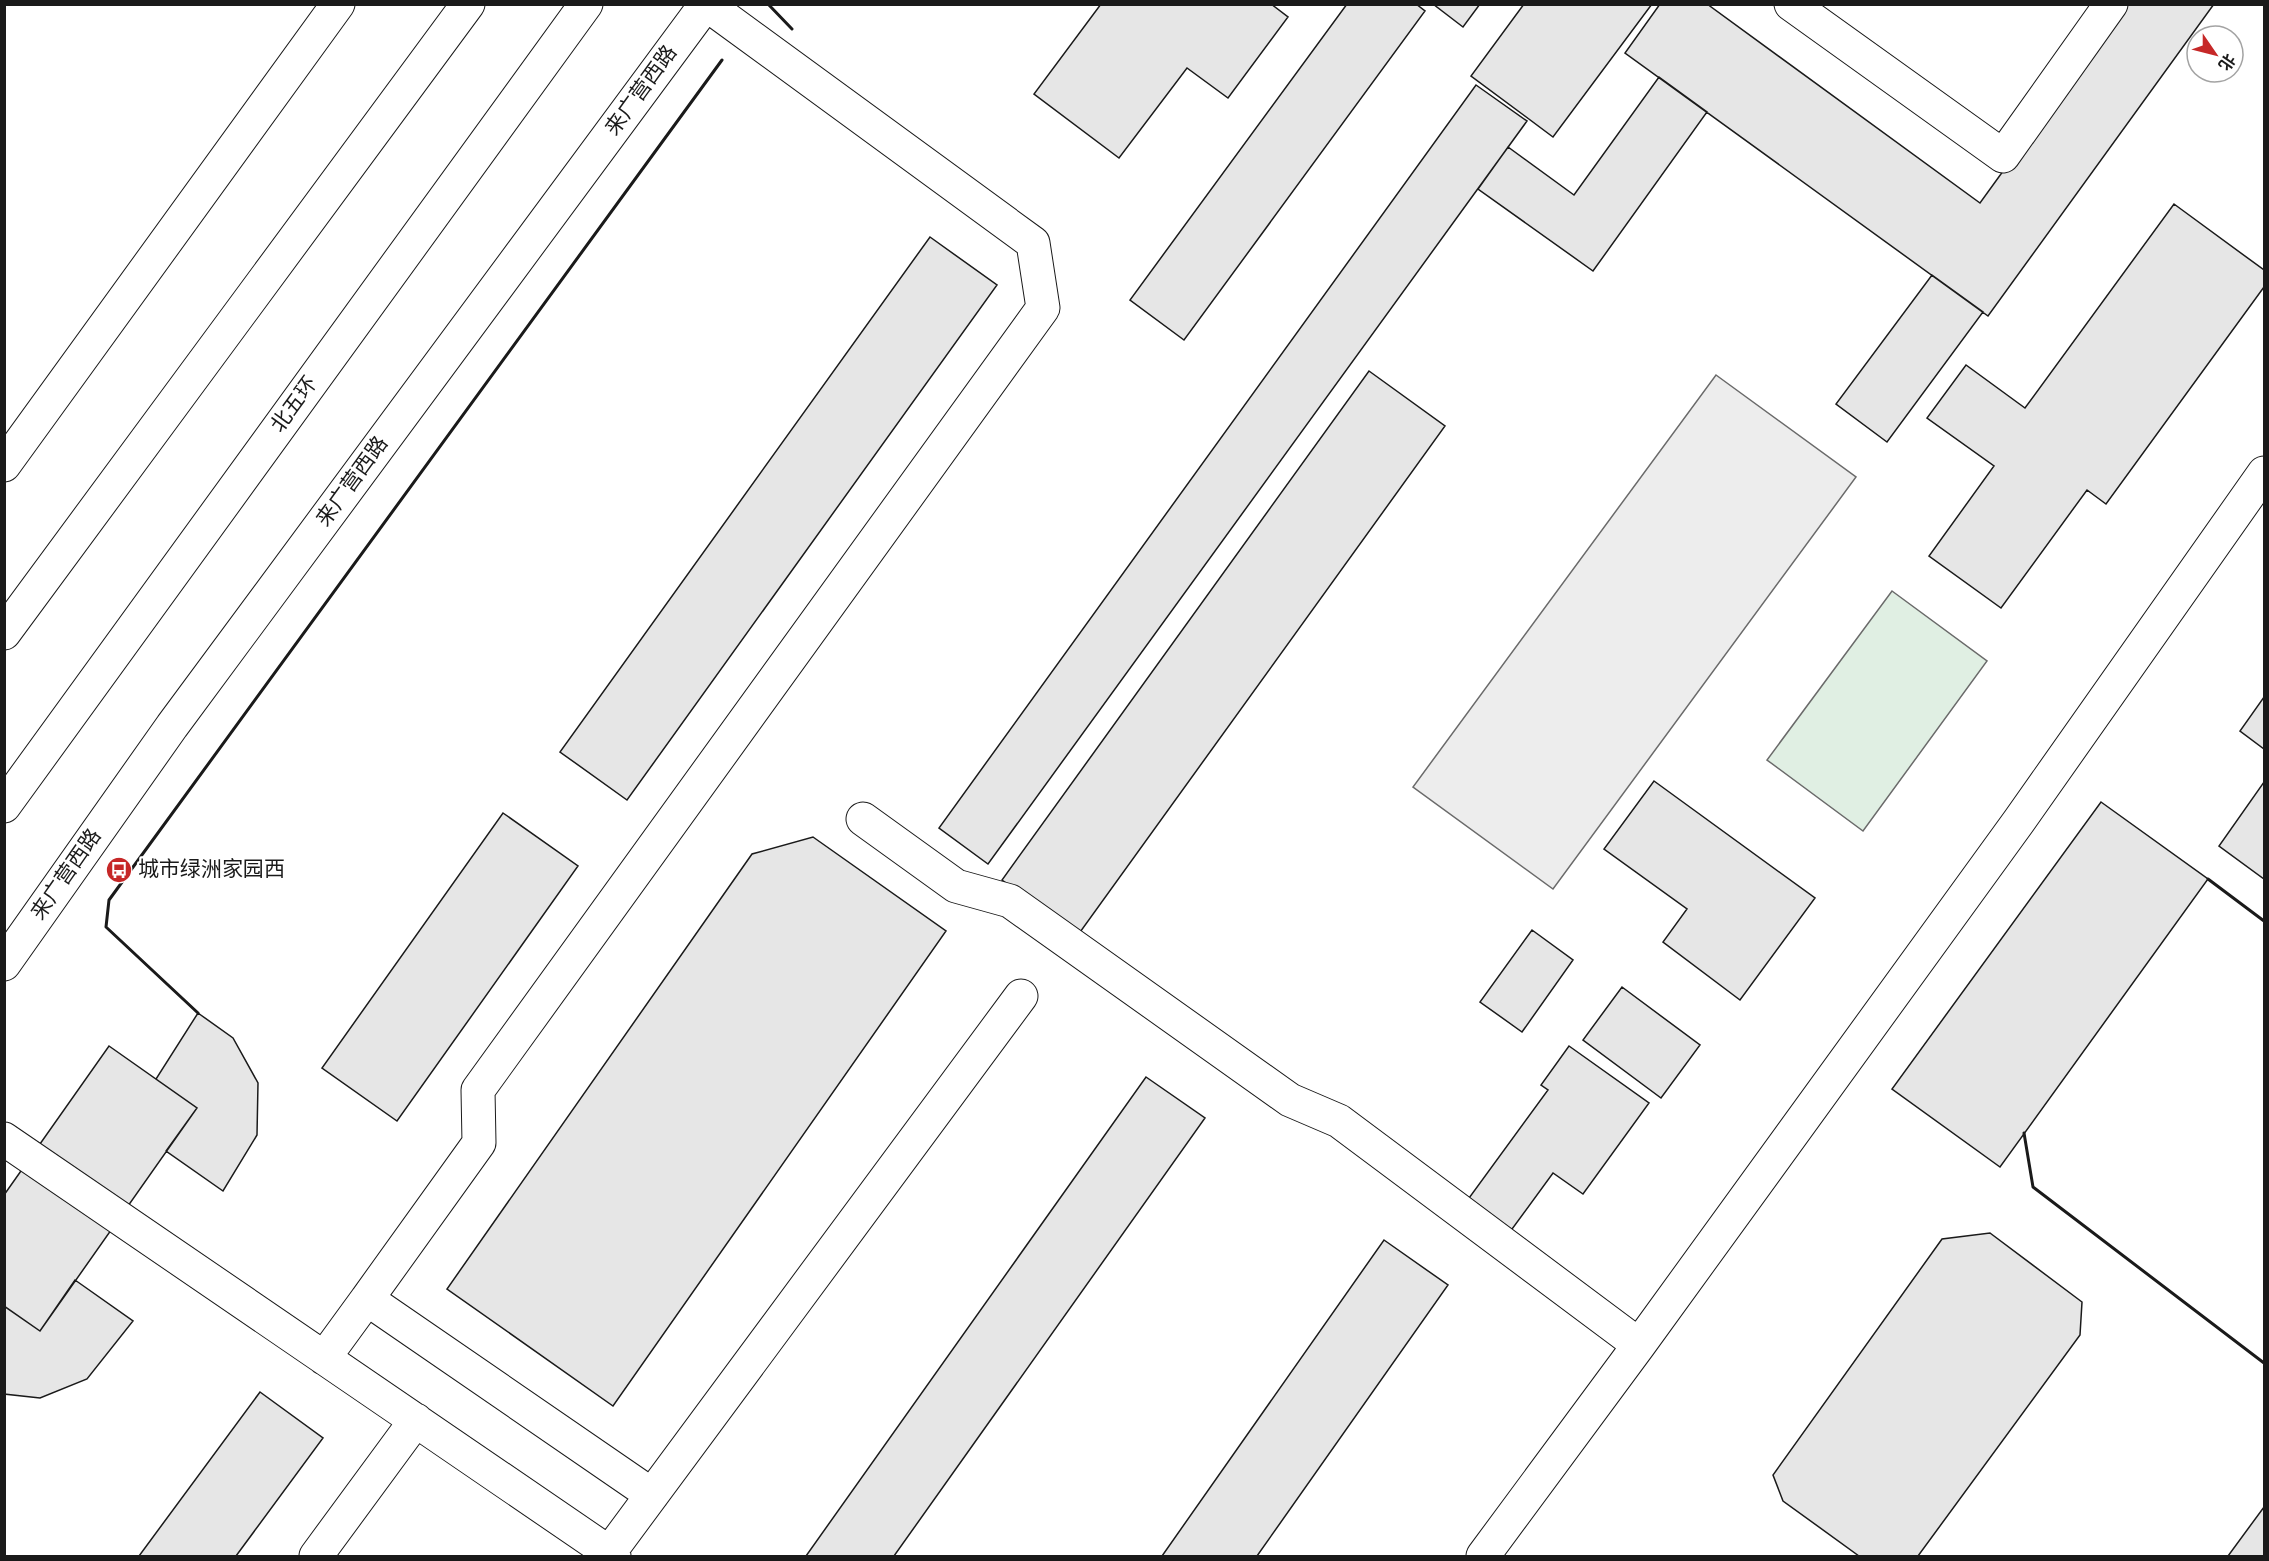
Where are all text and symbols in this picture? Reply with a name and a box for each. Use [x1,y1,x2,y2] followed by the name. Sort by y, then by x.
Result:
[2185,24,2245,84] north arrow
[600,41,684,141] street label: 来广营西路
[2213,49,2238,74] text: 北
[266,372,324,438] street label: 北五环
[311,432,395,532] street label: 来广营西路
[26,824,108,926] street label: 来广营西路
[104,855,134,885] bus stop icon: 城市绿洲家园西
[138,857,285,884] place label: 城市绿洲家园西

